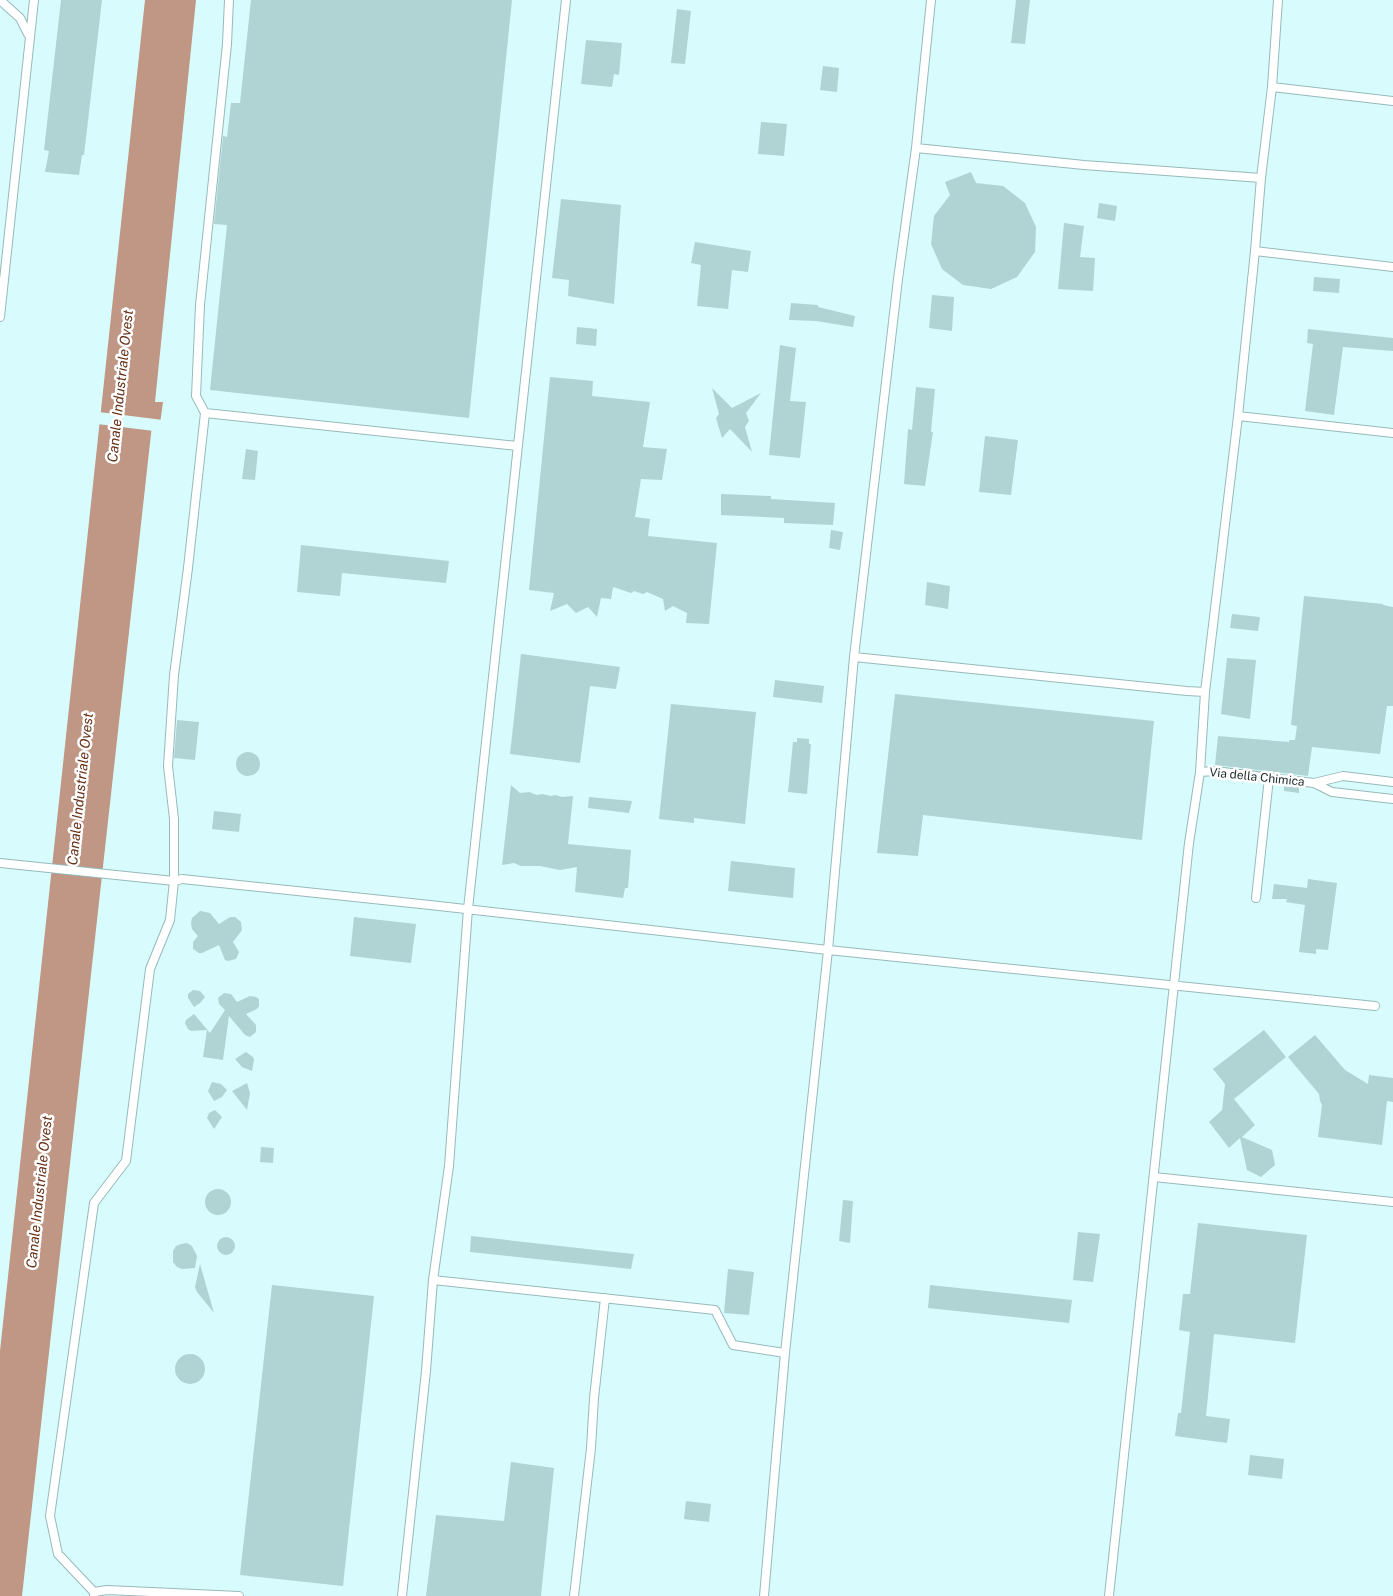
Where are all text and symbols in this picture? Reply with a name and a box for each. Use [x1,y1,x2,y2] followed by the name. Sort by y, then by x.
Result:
[104,308,136,463] water label: Canale Industriale Ovest
[64,711,96,866] water label: Canale Industriale Ovest
[1209,765,1305,789] street label: Via della Chimica
[23,1114,55,1269] water label: Canale Industriale Ovest

